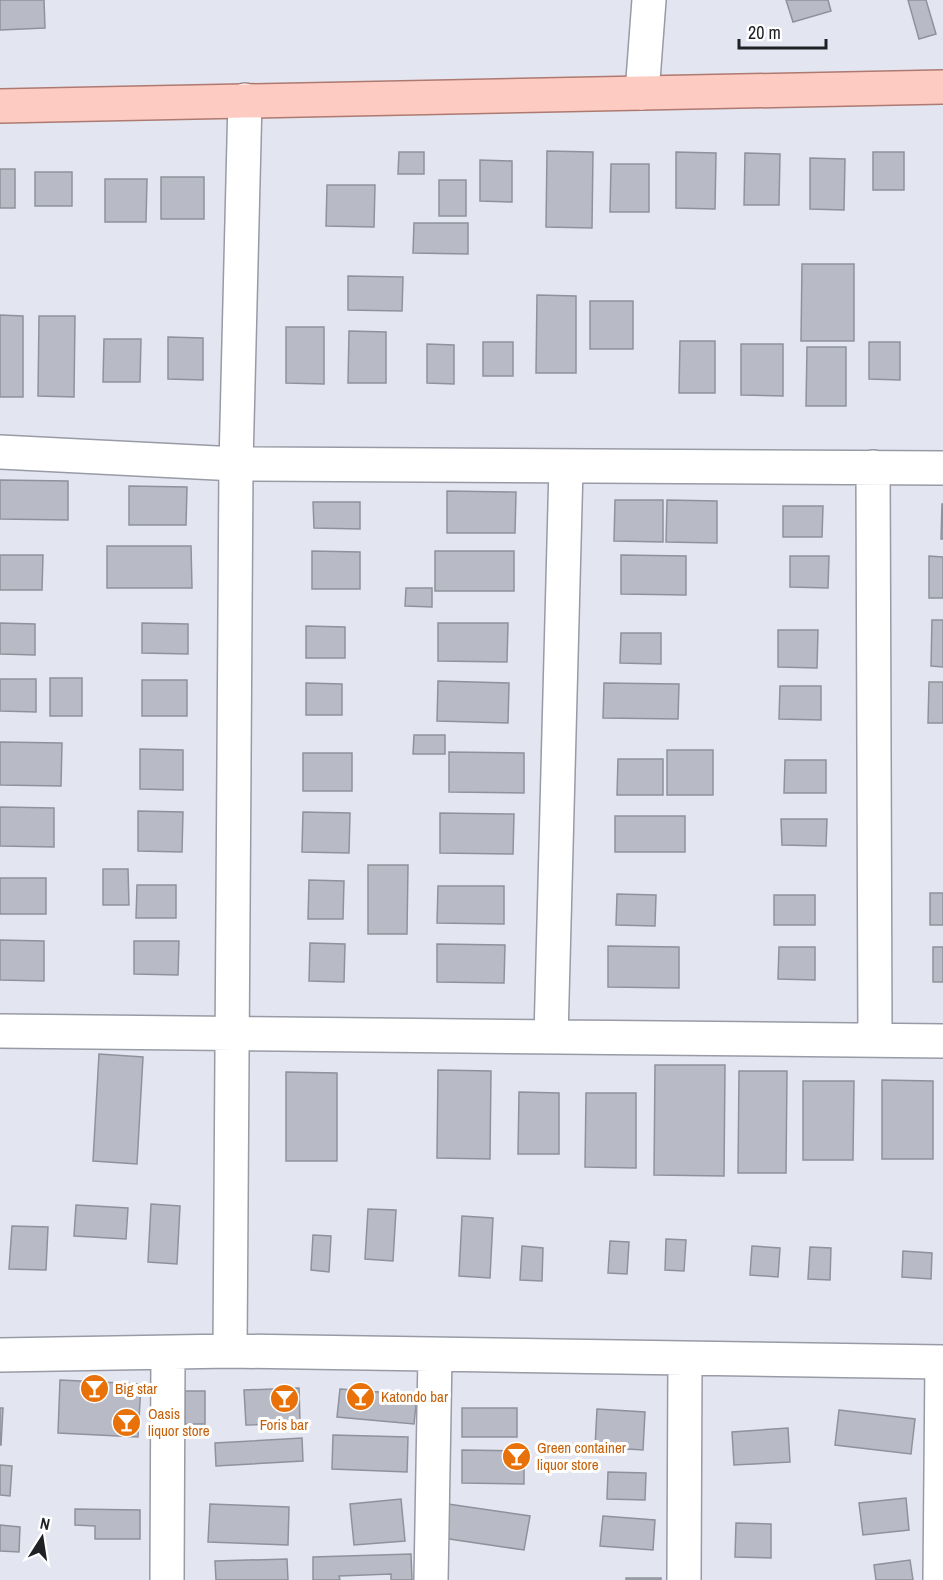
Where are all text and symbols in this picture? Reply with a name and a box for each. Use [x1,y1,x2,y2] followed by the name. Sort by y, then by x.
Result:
[739,12,826,50] scale bar
[748,20,781,45] text: 20 m
[78,1373,110,1405] bar icon: Big star
[115,1378,157,1399] place label: Big star
[344,1381,376,1413] bar icon: Katondo bar
[268,1382,300,1414] bar icon: Foris bar
[381,1386,448,1407] place label: Katondo bar
[148,1403,210,1441] place label: Oasis liquor store
[111,1407,143,1439] bar icon: Oasis liquor store
[260,1414,308,1435] place label: Foris bar
[537,1437,626,1475] place label: Green container liquor store
[500,1441,532,1473] bar icon: Green container liquor store
[12,1508,72,1568] north arrow
[38,1512,52,1535] text: N

